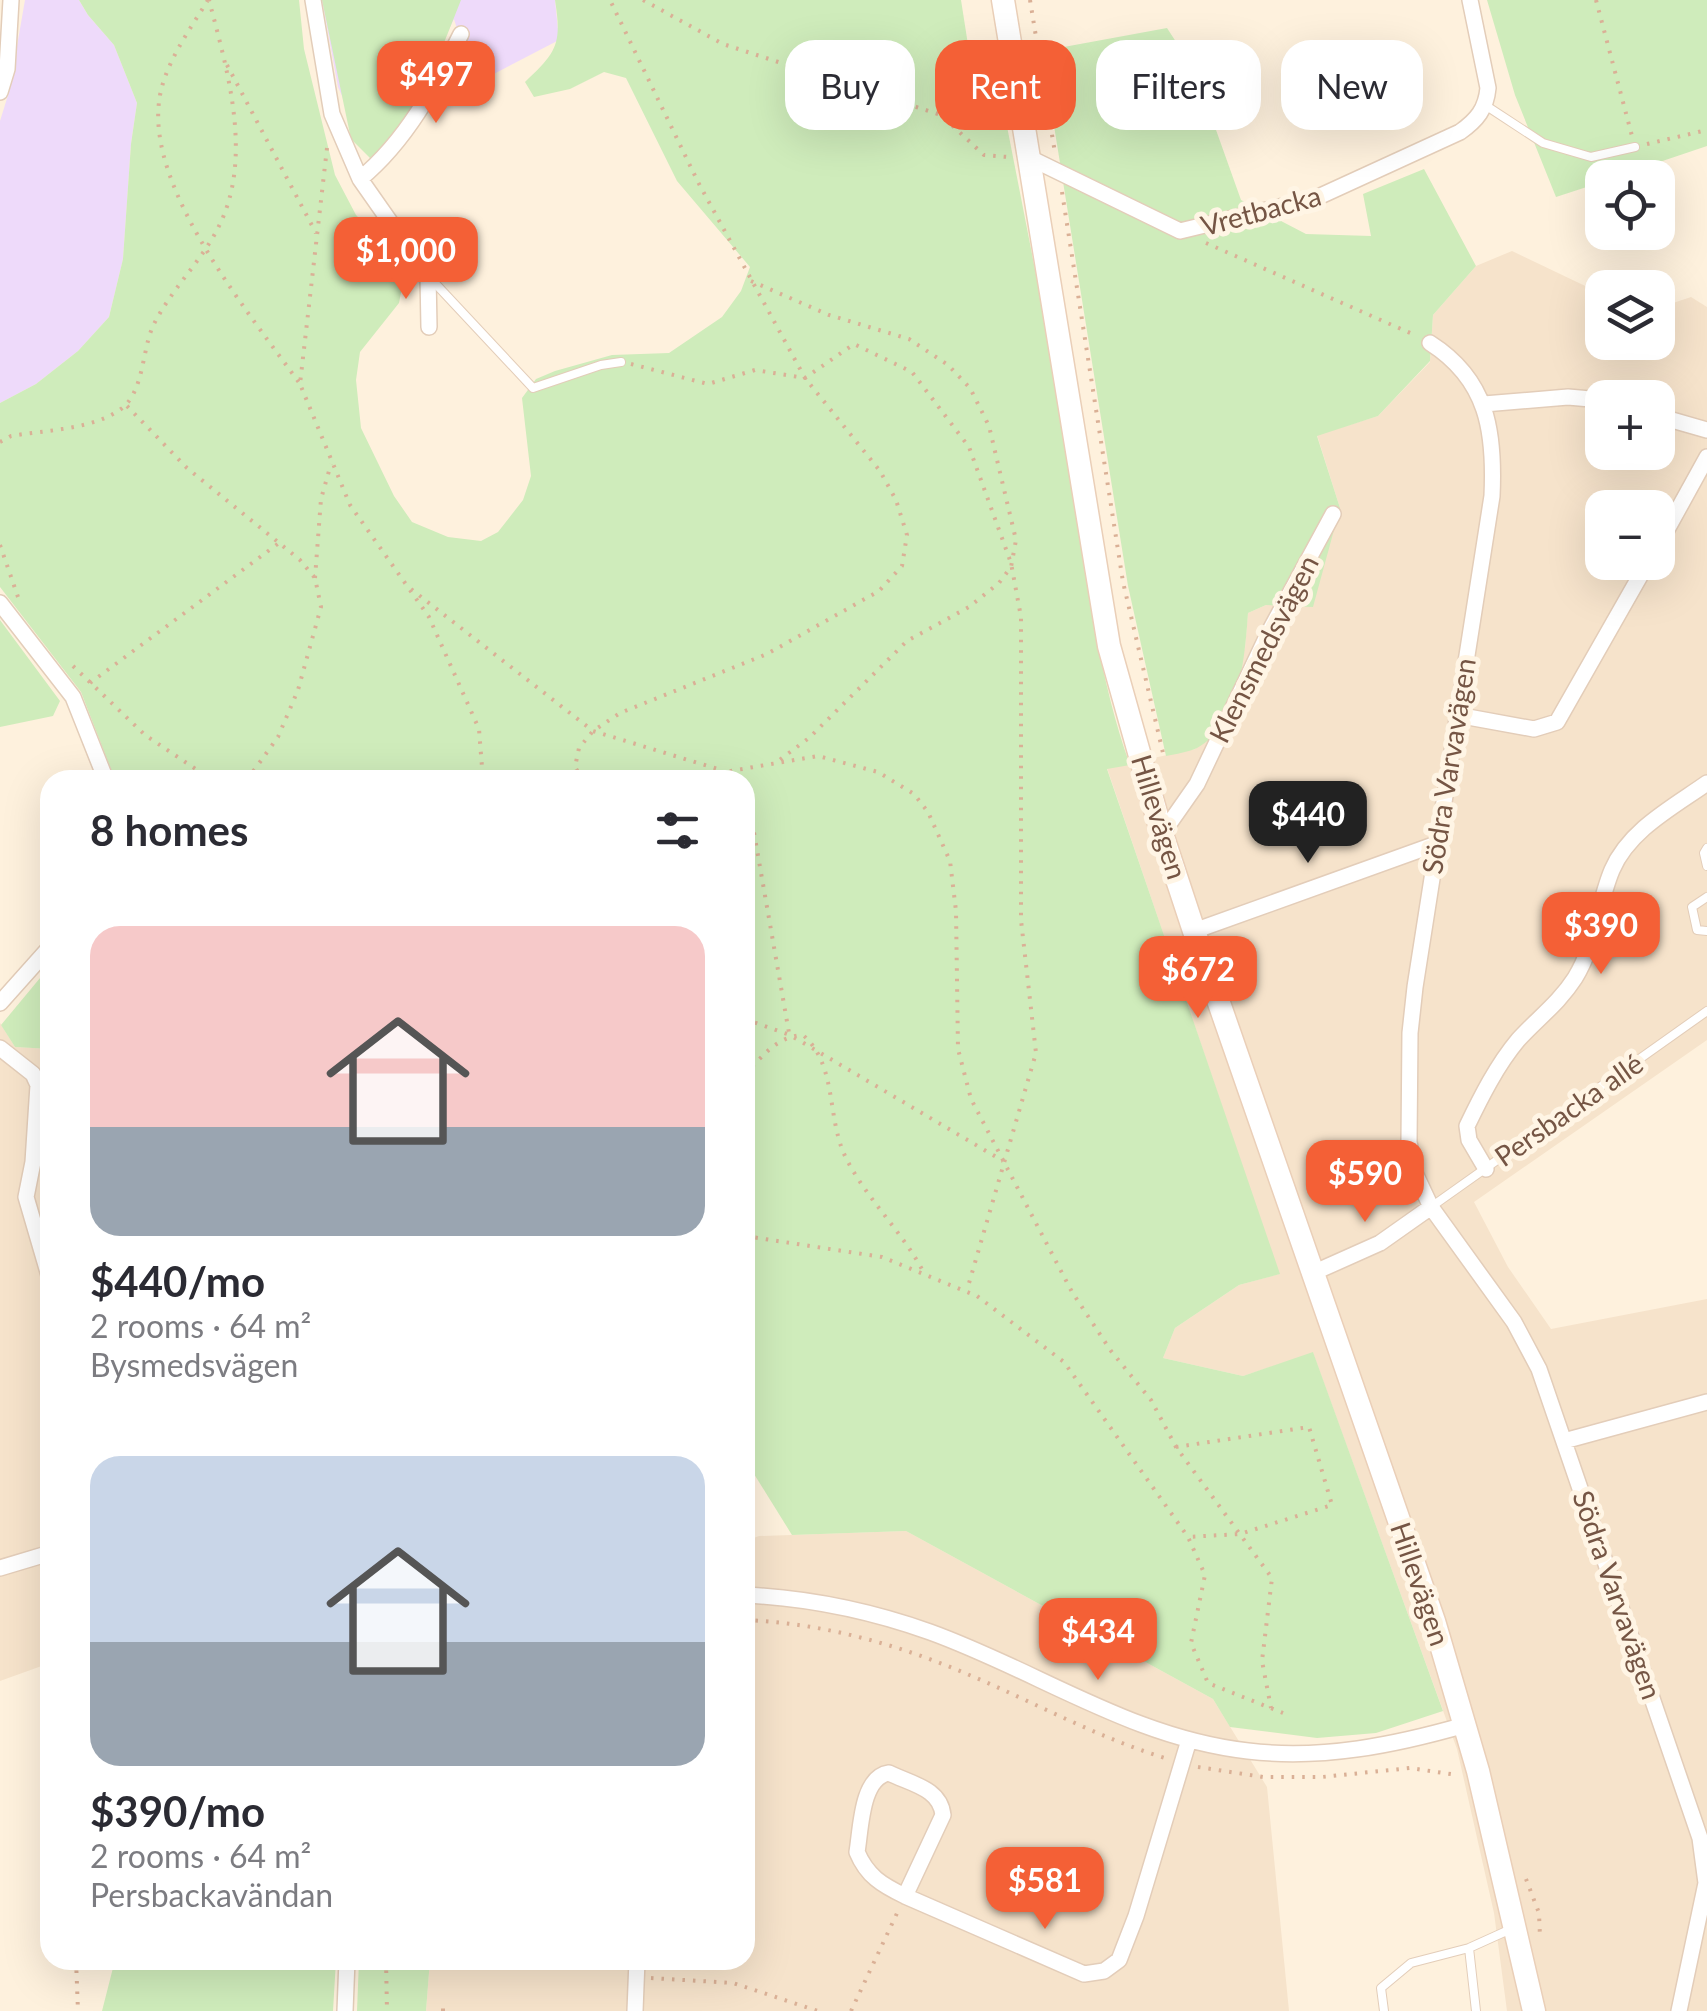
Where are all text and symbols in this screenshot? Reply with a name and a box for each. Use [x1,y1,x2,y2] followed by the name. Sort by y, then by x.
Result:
[785,40,915,130] chip: Buy
[935,40,1076,130] chip: Rent
[1096,40,1261,130] chip: Filters
[1281,40,1423,130] chip: New
[377,41,495,126] pin: $497
[399,54,473,93] text: $497
[1585,160,1675,580] map controls
[1585,160,1675,250] button: locate
[1197,178,1324,242] street label: Vretbacka
[325,217,487,302] pin: $1,000
[356,230,456,269] text: $1,000
[1585,270,1675,360] button: layers
[1585,380,1675,470] button: +
[1585,490,1675,580] button: −
[1201,549,1325,748] street label: Klensmedsvägen
[1414,655,1482,876] street label: Södra Varvavägen
[1125,750,1195,883] street label: Hillevägen
[1249,781,1367,866] pin: $440
[1271,794,1345,833] text: $440
[650,803,705,858] icon: filters
[90,805,248,855] text: 8 homes
[1542,892,1660,977] pin: $390
[1564,905,1638,944] text: $390
[1139,936,1257,1021] pin: $672
[1161,949,1235,988] text: $672
[308,991,488,1171] icon: home
[1488,1046,1649,1173] street label: Persbacka allé
[1306,1140,1424,1225] pin: $590
[1328,1153,1402,1192] text: $590
[90,1256,265,1306] text: $440/mo
[90,1306,311,1345] text: 2 rooms · 64 m²
[90,1345,298,1384] text: Bysmedsvägen
[1566,1486,1670,1703] street label: Södra Varvavägen
[1384,1517,1458,1650] street label: Hillevägen
[308,1521,488,1701] icon: home
[1039,1598,1157,1683] pin: $434
[1061,1611,1135,1650] text: $434
[90,1786,265,1836] text: $390/mo
[90,1836,311,1875] text: 2 rooms · 64 m²
[986,1847,1104,1932] pin: $581
[1008,1860,1082,1899] text: $581
[90,1875,333,1914] text: Persbackavändan

